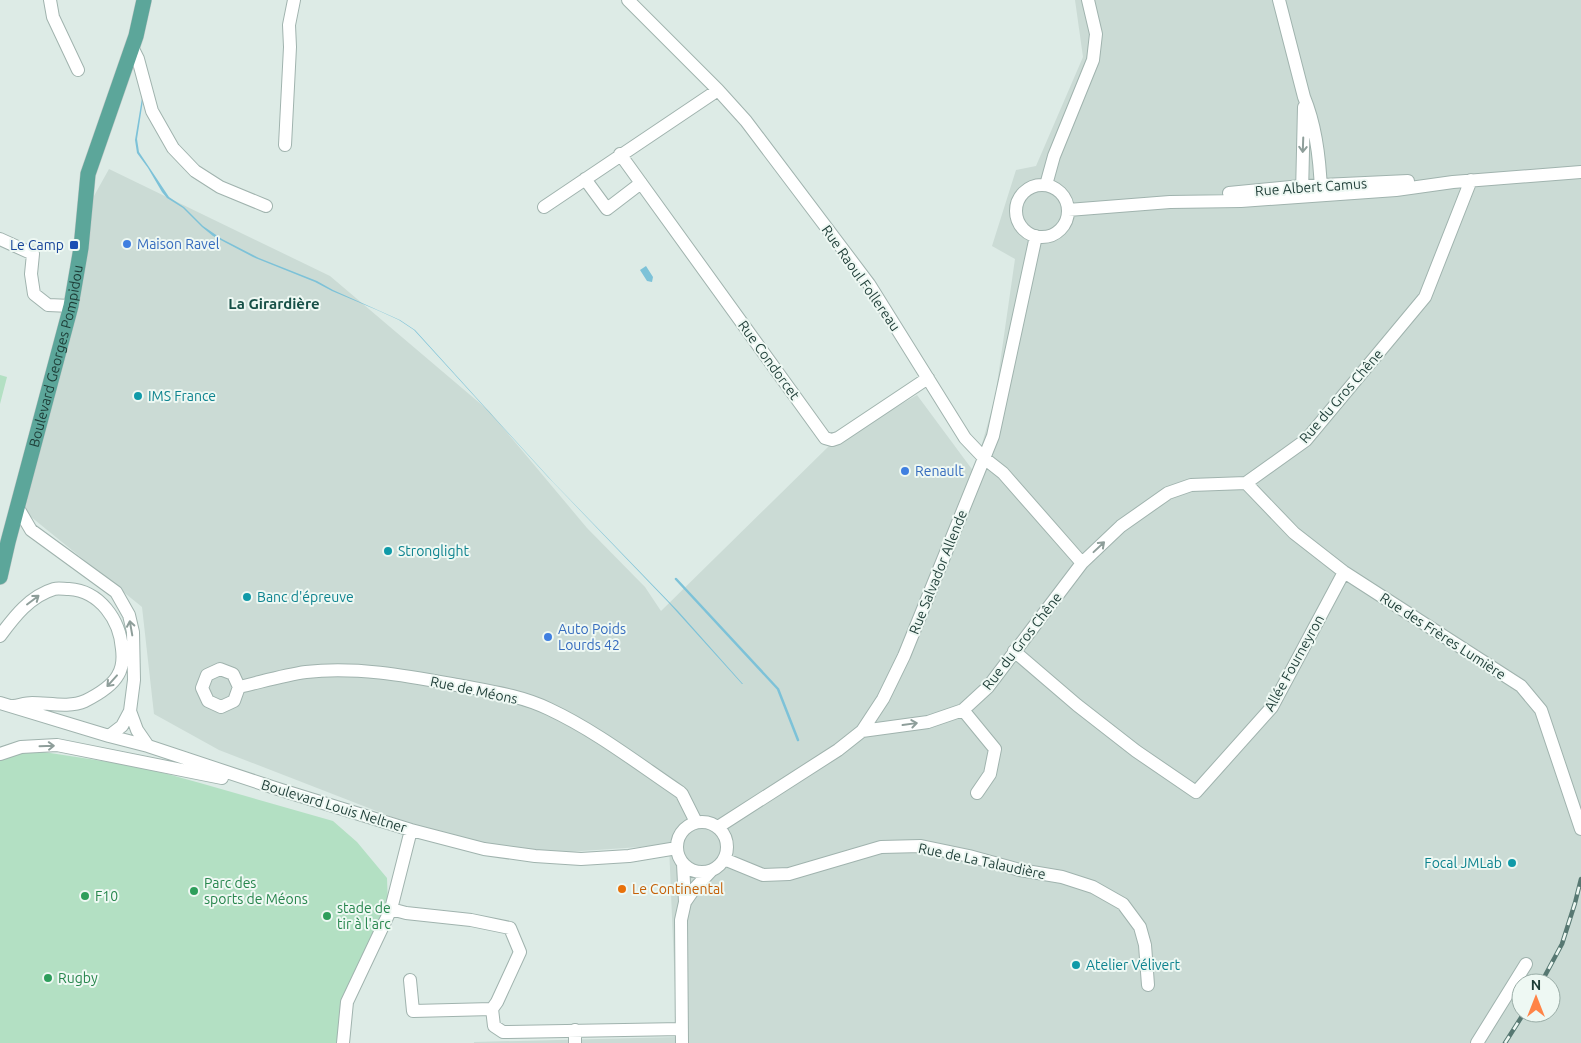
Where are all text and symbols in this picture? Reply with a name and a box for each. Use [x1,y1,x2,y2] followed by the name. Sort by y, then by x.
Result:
[1298,137,1307,153] one-way arrow
[1254,175,1368,199] street label: Rue Albert Camus
[818,222,904,334] street label: Rue Raoul Follereau
[137,236,220,252] place label: Maison Ravel
[10,237,64,253] place label: Le Camp
[121,238,133,250] marker: Maison Ravel
[68,239,80,251] marker: Le Camp
[26,264,86,449] street label: Boulevard Georges Pompidou
[228,295,320,312] district label: La Girardière
[735,317,803,403] street label: Rue Condorcet
[1296,346,1386,446] street label: Rue du Gros Chêne
[148,388,216,404] place label: IMS France
[132,390,144,402] marker: IMS France
[915,463,964,479] place label: Renault
[899,465,911,477] marker: Renault
[906,507,970,637] street label: Rue Salvador Allende
[1092,541,1105,553] one-way arrow
[398,543,469,559] place label: Stronglight
[382,545,394,557] marker: Stronglight
[257,589,354,605] place label: Banc d'épreuve
[979,589,1065,693] street label: Rue du Gros Chêne
[1377,589,1509,683] street label: Rue des Frères Lumière
[241,591,253,603] marker: Banc d'épreuve
[26,595,39,606] one-way arrow
[1261,612,1327,714] street label: Allée Fourneyron
[126,620,136,636] one-way arrow
[558,621,626,653] place label: Auto Poids Lourds 42
[542,631,554,643] marker: Auto Poids Lourds 42
[429,673,519,707] street label: Rue de Méons
[107,674,118,687] one-way arrow
[902,719,918,729] one-way arrow
[39,741,55,750] one-way arrow
[259,776,409,836] street label: Boulevard Louis Neltner
[917,840,1047,882] street label: Rue de La Talaudière
[1424,855,1502,871] place label: Focal JMLab
[1506,857,1518,869] marker: Focal JMLab
[204,875,308,907] place label: Parc des sports de Méons
[632,881,724,897] place label: Le Continental
[616,883,628,895] marker: Le Continental
[188,885,200,897] marker: Parc des sports de Méons
[95,888,118,904] place label: F10
[79,890,91,902] marker: F10
[337,900,391,932] place label: stade de tir à l'arc
[321,910,333,922] marker: stade de tir à l'arc
[1086,957,1181,973] place label: Atelier Vélivert
[1070,959,1082,971] marker: Atelier Vélivert
[58,970,98,986] place label: Rugby
[42,972,54,984] marker: Rugby
[1511,973,1561,1023] north arrow
[1531,977,1541,993] text: N

